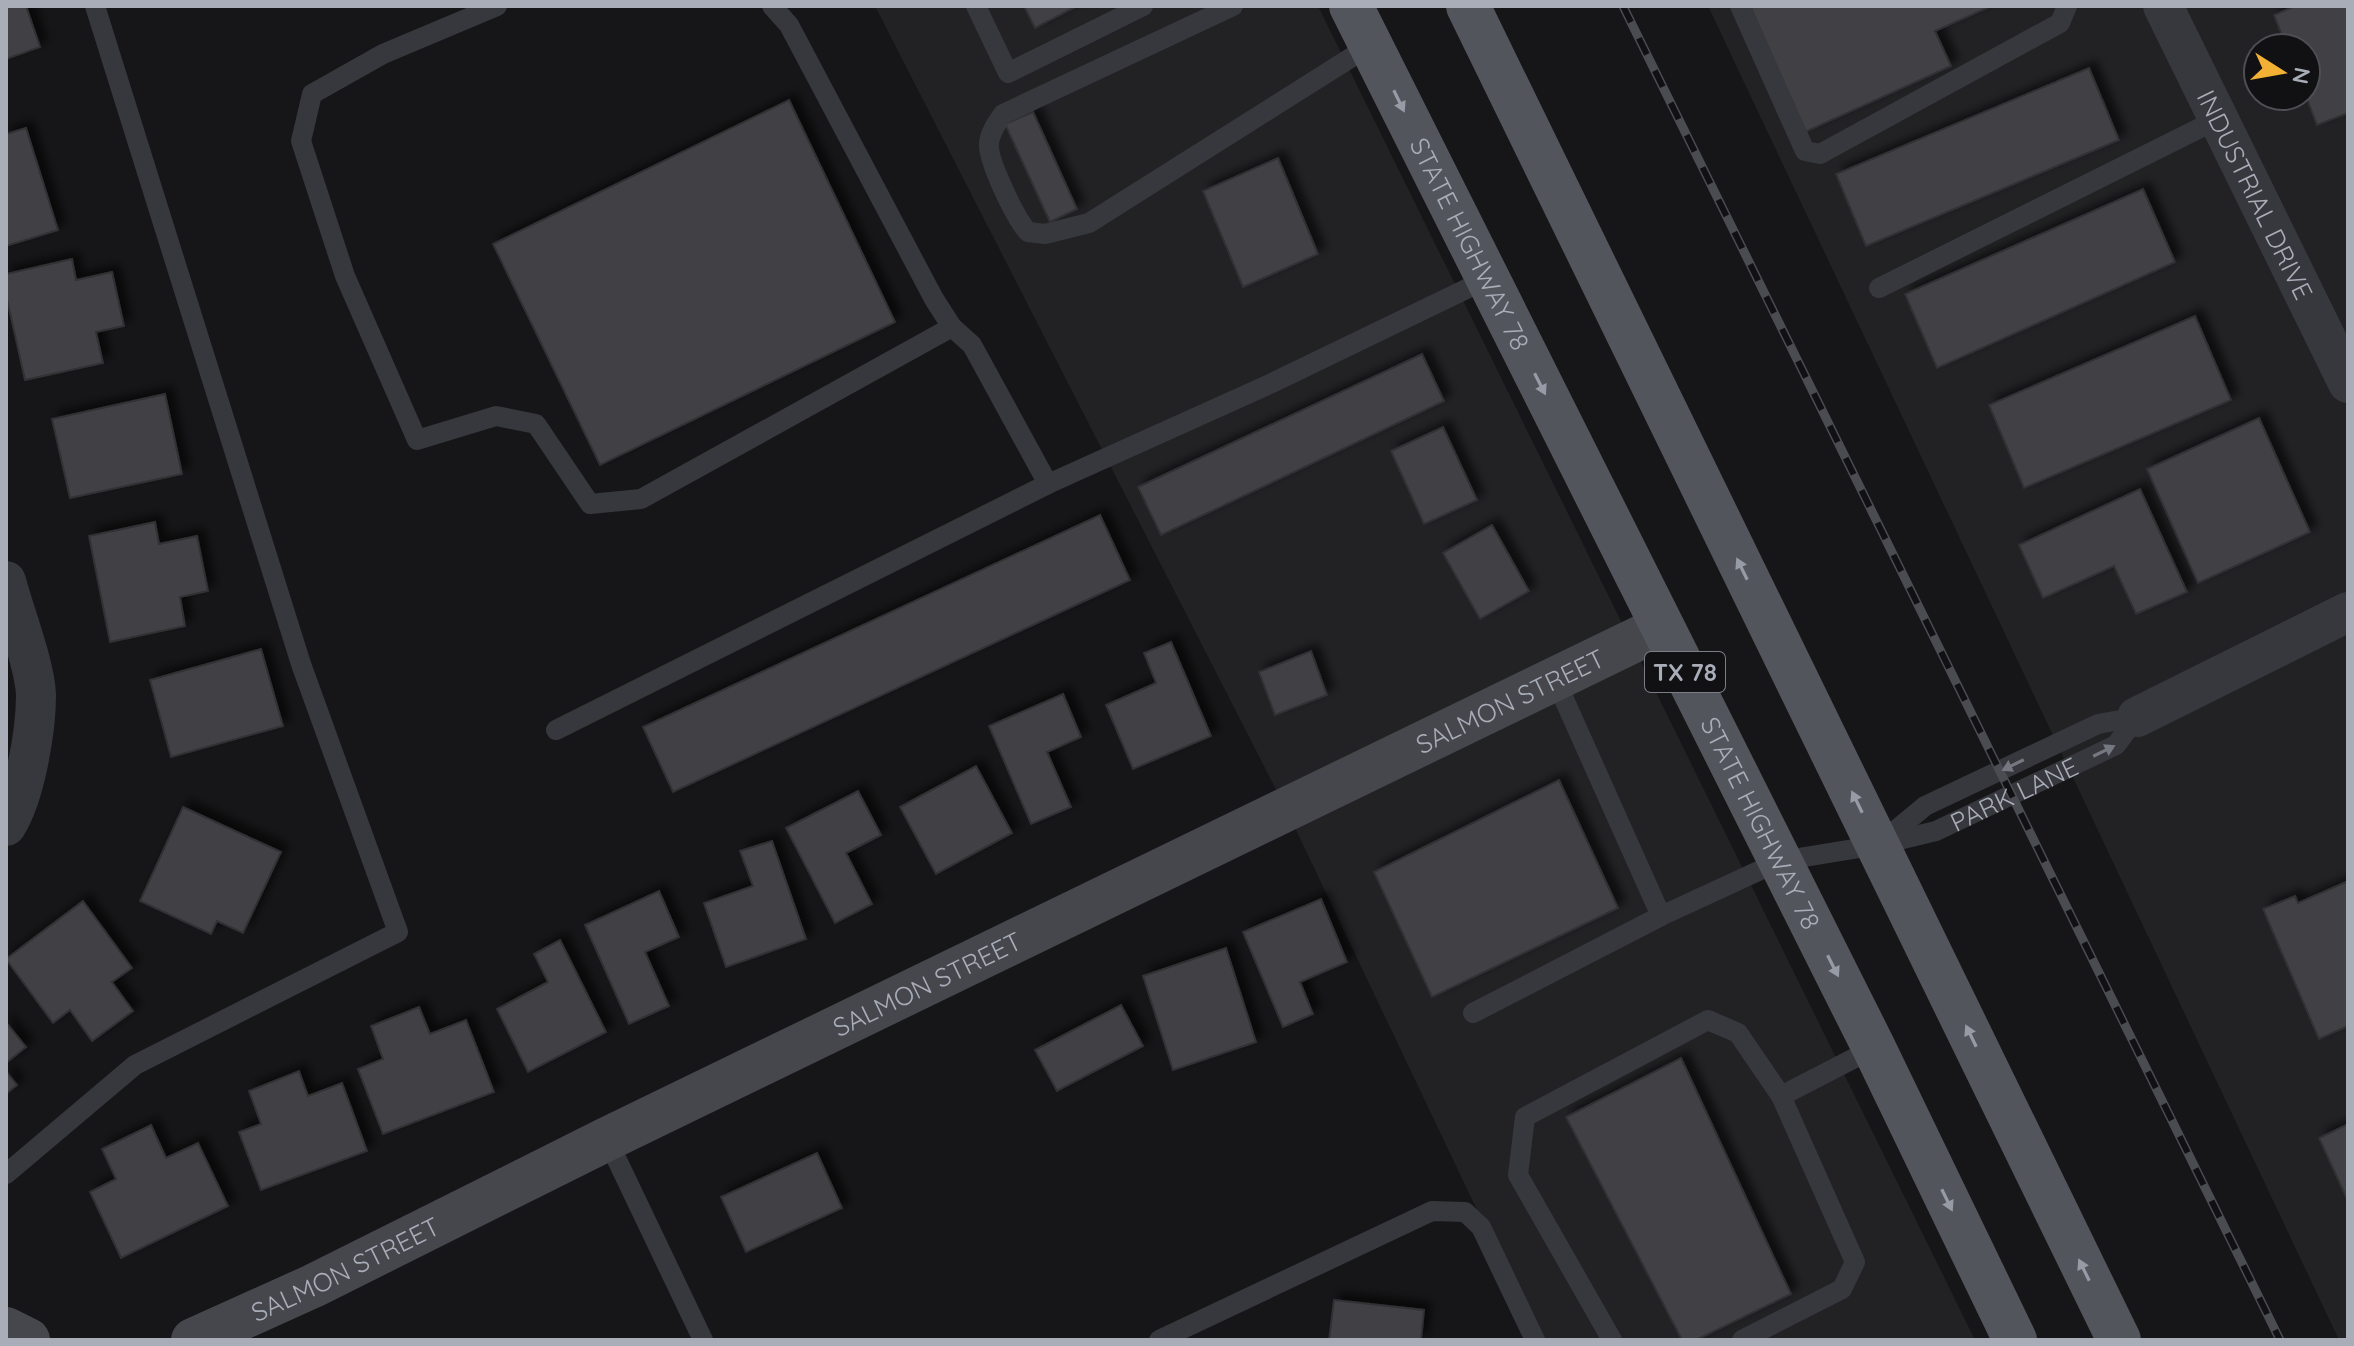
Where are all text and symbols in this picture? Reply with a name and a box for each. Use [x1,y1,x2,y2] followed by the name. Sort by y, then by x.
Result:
[2242,32,2322,112] north arrow
[2286,65,2317,86] text: N
[2190,84,2321,305] street label: INDUSTRIAL DRIVE
[1392,89,1406,112] one-way arrow
[1403,132,1537,355] street label: STATE HIGHWAY 78
[1533,372,1546,395] one-way arrow
[1735,557,1749,581] one-way arrow
[1410,641,1610,761] street label: SALMON STREET
[1645,652,1725,692] road number: TX 78
[1694,711,1828,935] street label: STATE HIGHWAY 78
[2092,744,2115,758] one-way arrow
[1945,749,2083,838] street label: PARK LANE
[2001,758,2024,772] one-way arrow
[1850,791,1863,814] one-way arrow
[827,924,1027,1043] street label: SALMON STREET
[1826,955,1840,978] one-way arrow
[1964,1025,1977,1048] one-way arrow
[1940,1188,1954,1211] one-way arrow
[246,1209,445,1328] street label: SALMON STREET
[2078,1258,2091,1281] one-way arrow

